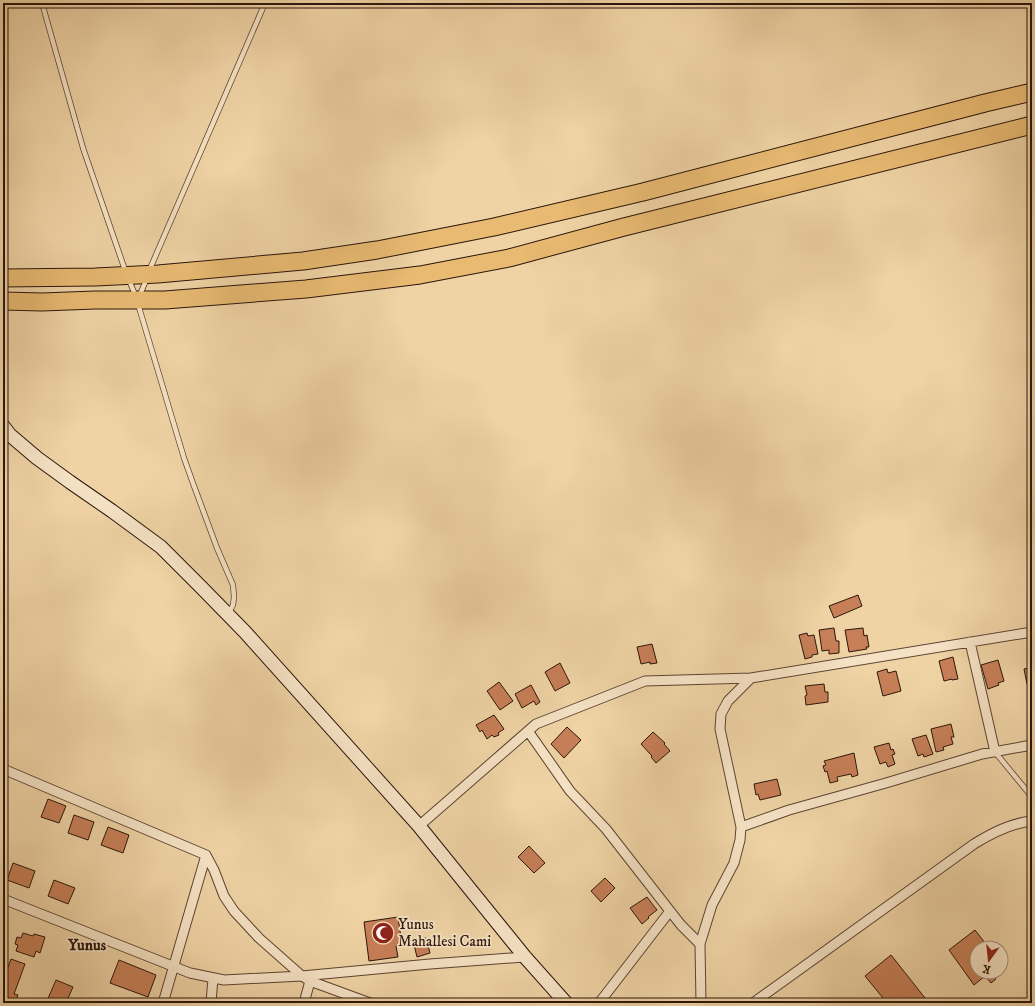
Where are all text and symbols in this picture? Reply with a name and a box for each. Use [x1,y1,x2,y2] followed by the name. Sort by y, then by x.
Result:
[398,915,491,951] place label: Yunus Mahallesi Cami
[370,920,396,946] mosque icon: Yunus Mahallesi Cami
[67,935,107,955] district label: Yunus
[969,940,1009,980] north arrow
[981,961,992,976] text: K

